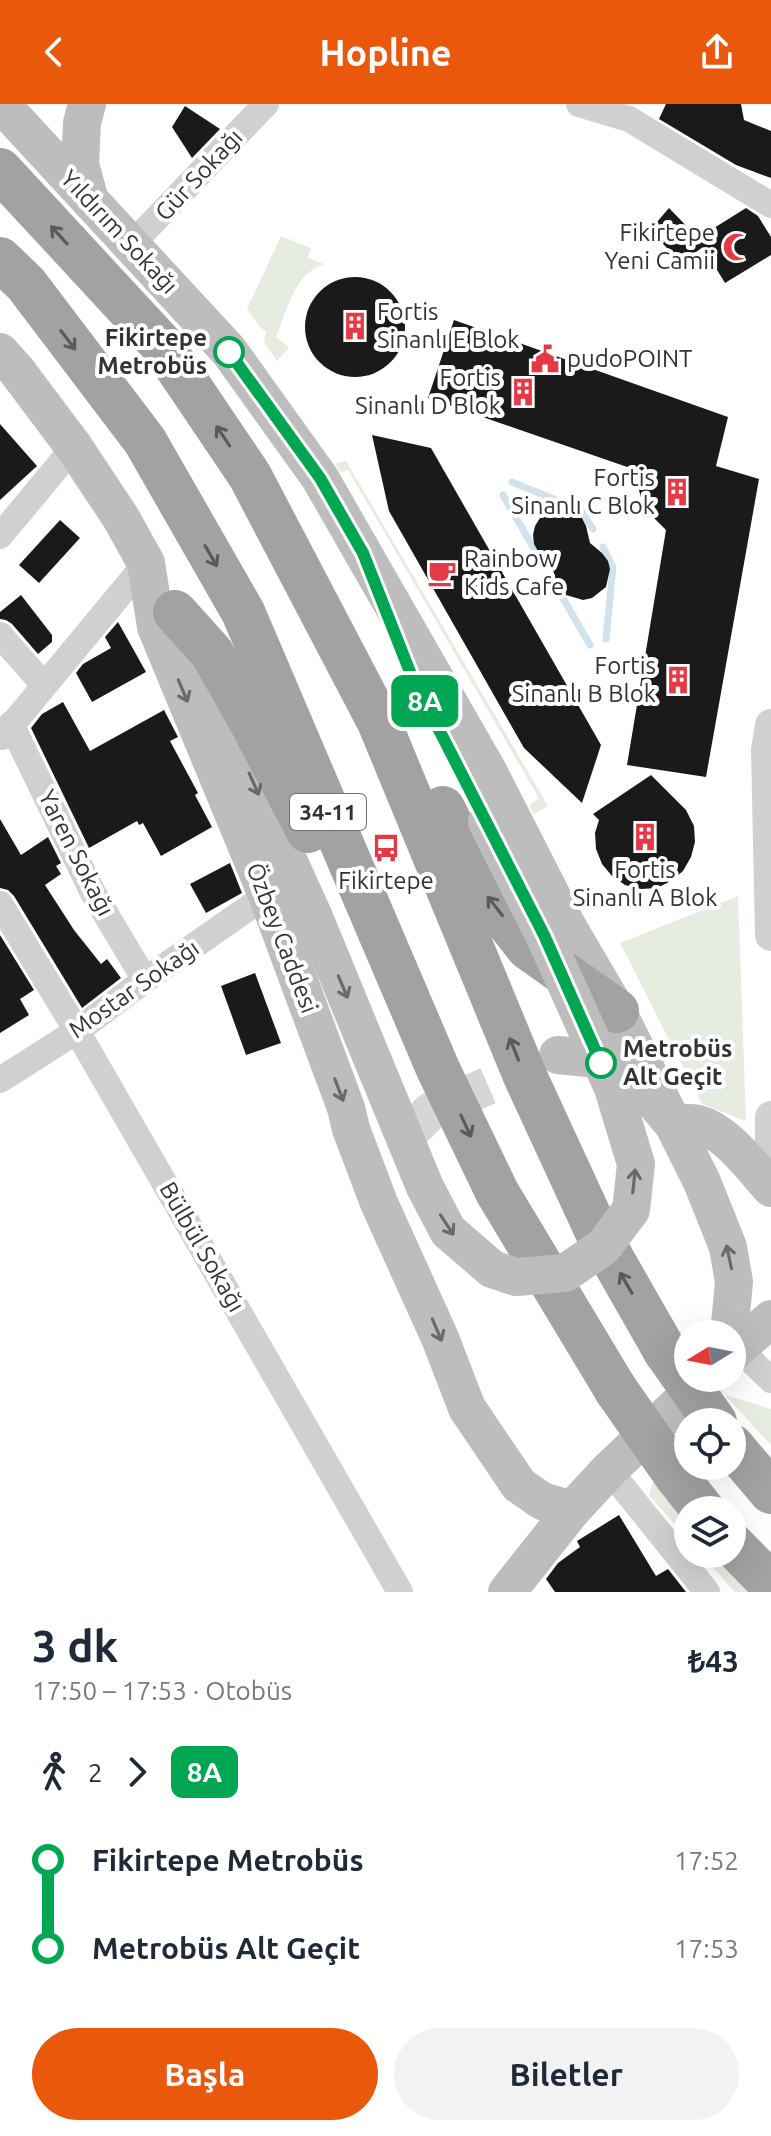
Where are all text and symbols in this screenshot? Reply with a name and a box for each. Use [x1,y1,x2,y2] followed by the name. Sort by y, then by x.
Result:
[32,30,76,74] icon: back
[695,30,739,74] icon: share
[319,32,452,73] text: Hopline
[150,123,248,226] street label: Gür Sokağı
[55,164,183,299] street label: Yıldırım Sokağı
[604,219,715,274] place label: Fikirtepe Yeni Camii
[50,225,69,245] one-way arrow
[722,232,752,262] mosque icon: Fikirtepe Yeni Camii
[377,298,519,353] place label: Fortis Sinanlı E Blok
[340,311,370,341] building icon: Fortis Sinanlı E Blok
[98,324,207,379] place label: Fikirtepe Metrobüs
[60,329,77,350] one-way arrow
[214,337,244,367] marker: Fikirtepe Metrobüs
[530,344,560,374] public building icon: pudoPOINT
[567,345,692,372] place label: pudoPOINT
[355,364,501,419] place label: Fortis Sinanlı D Blok
[508,377,538,407] building icon: Fortis Sinanlı D Blok
[215,426,231,448] one-way arrow
[511,464,655,519] place label: Fortis Sinanlı C Blok
[662,477,692,507] building icon: Fortis Sinanlı C Blok
[204,544,219,568] one-way arrow
[464,545,564,600] place label: Rainbow Kids Cafe
[427,558,457,588] cafe icon: Rainbow Kids Cafe
[512,652,656,707] place label: Fortis Sinanlı B Blok
[663,665,693,695] building icon: Fortis Sinanlı B Blok
[389,675,461,727] line badge: 8A
[176,678,191,703] one-way arrow
[407,685,443,716] text: 8A
[247,772,262,796] one-way arrow
[33,785,120,920] street label: Yaren Sokağı
[290,794,366,830] road number: 34-11
[630,822,660,852] building icon: Fortis Sinanlı A Blok
[371,833,401,863] bus stop icon: Fikirtepe
[573,856,717,911] place label: Fortis Sinanlı A Blok
[241,859,324,1017] street label: Özbey Caddesi
[338,867,434,894] place label: Fikirtepe
[487,896,504,917] one-way arrow
[64,934,204,1043] street label: Mostar Sokağı
[336,974,351,999] one-way arrow
[623,1035,732,1090] place label: Metrobüs Alt Geçit
[505,1038,520,1062] one-way arrow
[586,1048,616,1078] marker: Metrobüs Alt Geçit
[333,1077,347,1101] one-way arrow
[459,1113,474,1137] one-way arrow
[627,1168,642,1195] one-way arrow
[154,1177,250,1316] street label: Bülbül Sokağı
[438,1213,455,1235] one-way arrow
[721,1245,736,1270] one-way arrow
[618,1272,633,1296] one-way arrow
[430,1317,445,1342] one-way arrow
[674,1320,746,1392] north arrow
[674,1320,746,1568] map controls
[674,1408,746,1480] button: locate
[674,1496,746,1568] button: layers
[32,1621,118,1670] text: 3 dk
[688,1644,739,1678] text: ₺43
[32,1676,292,1705] text: 17:50 – 17:53 · Otobüs
[32,1750,76,1794] icon: walk
[115,1750,159,1794] icon: forward
[187,1756,222,1787] text: 8A
[88,1758,103,1787] text: 2
[92,1843,364,1877] text: Fikirtepe Metrobüs
[674,1846,739,1875] text: 17:52
[92,1931,360,1965] text: Metrobüs Alt Geçit
[674,1934,739,1963] text: 17:53
[32,2028,378,2120] button: Başla
[394,2028,739,2120] button: Biletler

